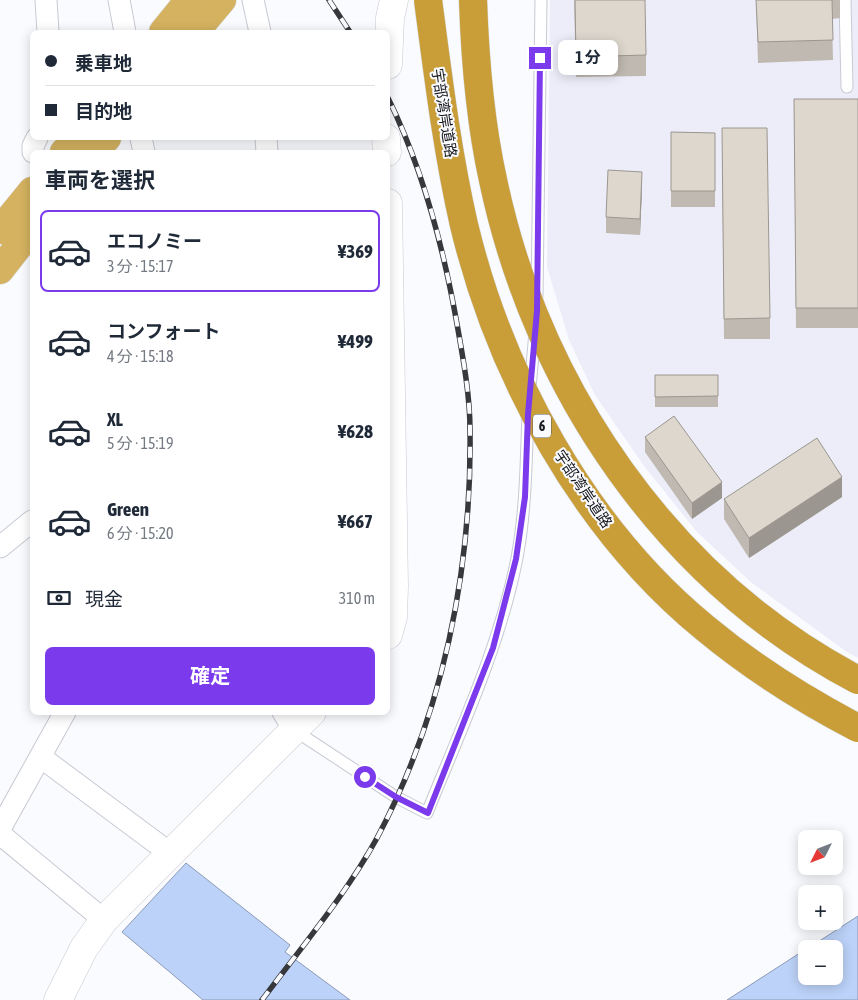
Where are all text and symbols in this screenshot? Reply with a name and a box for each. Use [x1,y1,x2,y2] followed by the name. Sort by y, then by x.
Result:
[558,40,618,76] callout: 1 分
[529,47,551,69] route end
[575,48,601,66] text: 1 分
[75,52,132,74] text: 乗車地
[429,67,460,159] street label: 宇部湾岸道路
[75,100,132,122] text: 目的地
[45,167,155,193] text: 車両を選択
[47,229,92,274] icon: car
[107,230,202,252] text: エコノミー
[338,240,373,262] text: ¥369
[107,257,173,275] text: 3 分 · 15:17
[47,319,92,364] icon: car
[107,320,220,342] text: コンフォート
[338,330,373,352] text: ¥499
[107,347,173,365] text: 4 分 · 15:18
[107,408,123,430] text: XL
[47,409,92,454] icon: car
[533,414,551,438] road number: 6
[338,420,373,442] text: ¥628
[107,434,173,452] text: 5 分 · 15:19
[551,447,616,531] street label: 宇部湾岸道路
[107,498,149,520] text: Green
[47,499,92,544] icon: car
[338,510,373,532] text: ¥667
[107,524,173,542] text: 6 分 · 15:20
[45,584,73,612] icon: cash
[85,588,123,610] text: 現金
[339,589,375,607] text: 310 m
[45,647,375,705] button: 確定
[354,766,376,788] route start
[798,830,842,875] north arrow
[798,830,843,985] map controls
[798,885,843,930] button: +
[798,940,843,985] button: −

